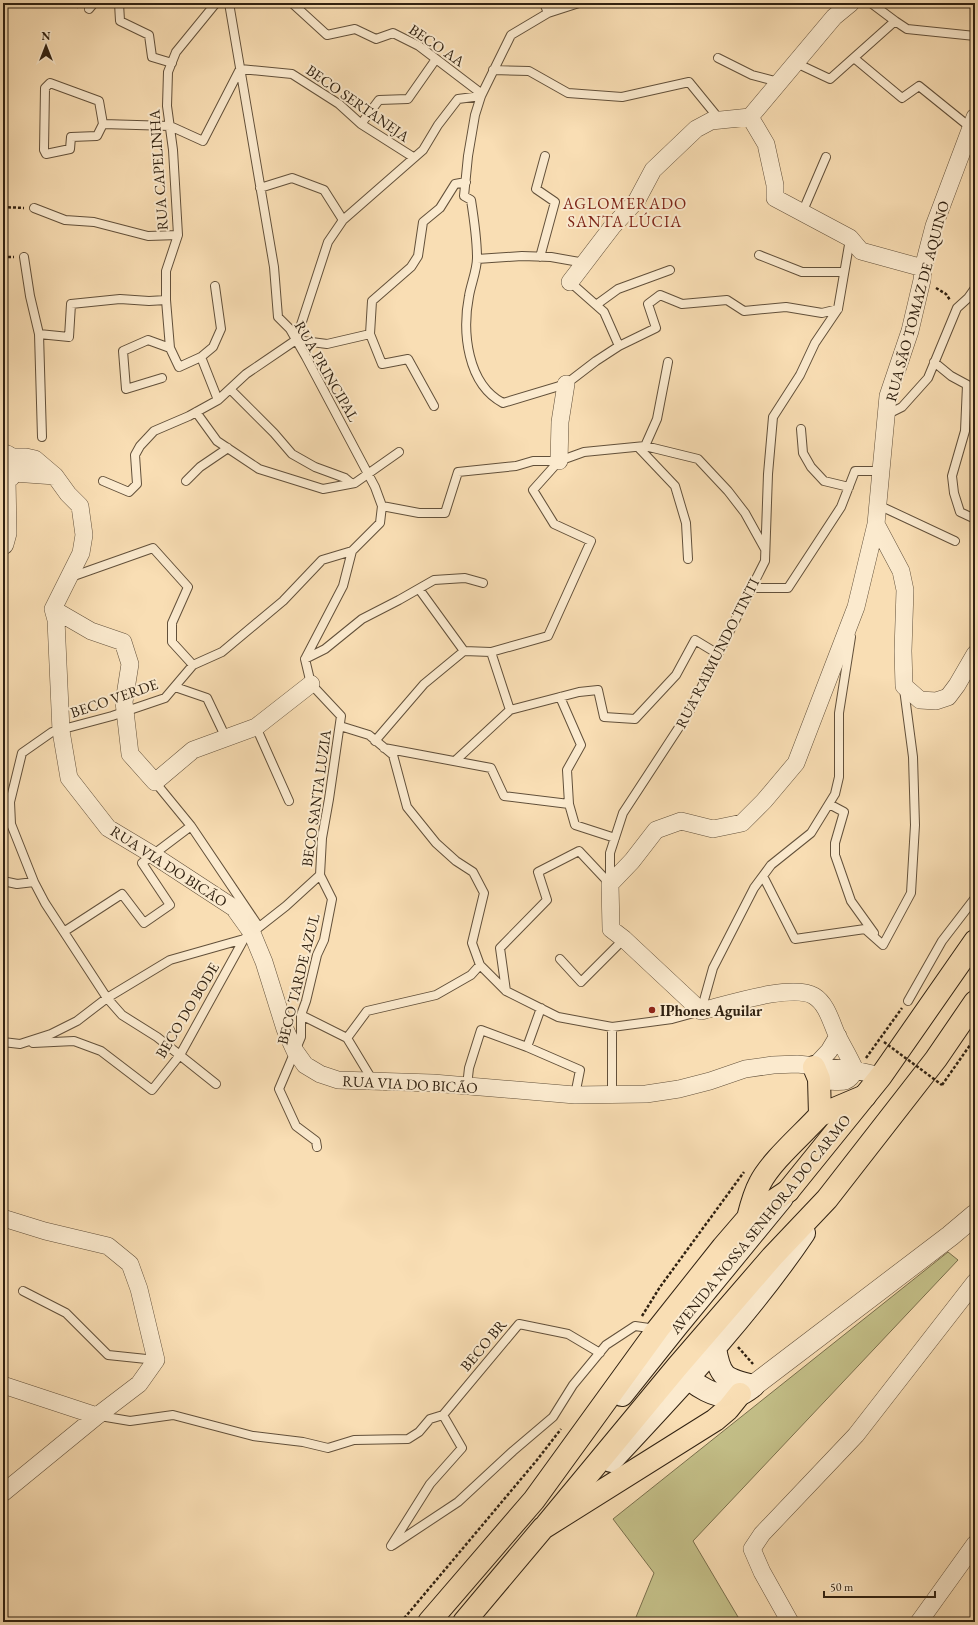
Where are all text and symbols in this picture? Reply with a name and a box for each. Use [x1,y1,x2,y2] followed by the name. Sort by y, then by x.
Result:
[406,19,469,71] street label: BECO AA
[26,26,66,66] north arrow
[42,29,51,43] text: N
[303,60,414,146] street label: BECO SERTANEJA
[144,108,172,231] street label: RUA CAPELINHA
[562,193,687,232] district label: AGLOMERADO SANTA LÚCIA
[881,198,953,404] street label: RUA SÃO TOMAZ DE AQUINO
[291,317,364,425] street label: RUA PRINCIPAL
[671,575,763,731] street label: RUA RAIMUNDO TINTI
[68,674,161,722] street label: BECO VERDE
[297,728,335,868] street label: BECO SANTA LUZIA
[107,821,231,911] street label: RUA VIA DO BICÃO
[273,911,324,1046] street label: BECO TARDE AZUL
[151,958,223,1061] street label: BECO DO BODE
[660,1001,763,1020] place label: IPhones Aguilar
[647,1005,657,1015] marker: IPhones Aguilar
[342,1071,478,1097] street label: RUA VIA DO BICÃO
[665,1110,854,1338] street label: AVENIDA NOSSA SENHORA DO CARMO
[456,1315,510,1375] street label: BECO BR
[824,1573,935,1599] scale bar
[830,1579,854,1595] text: 50 m

